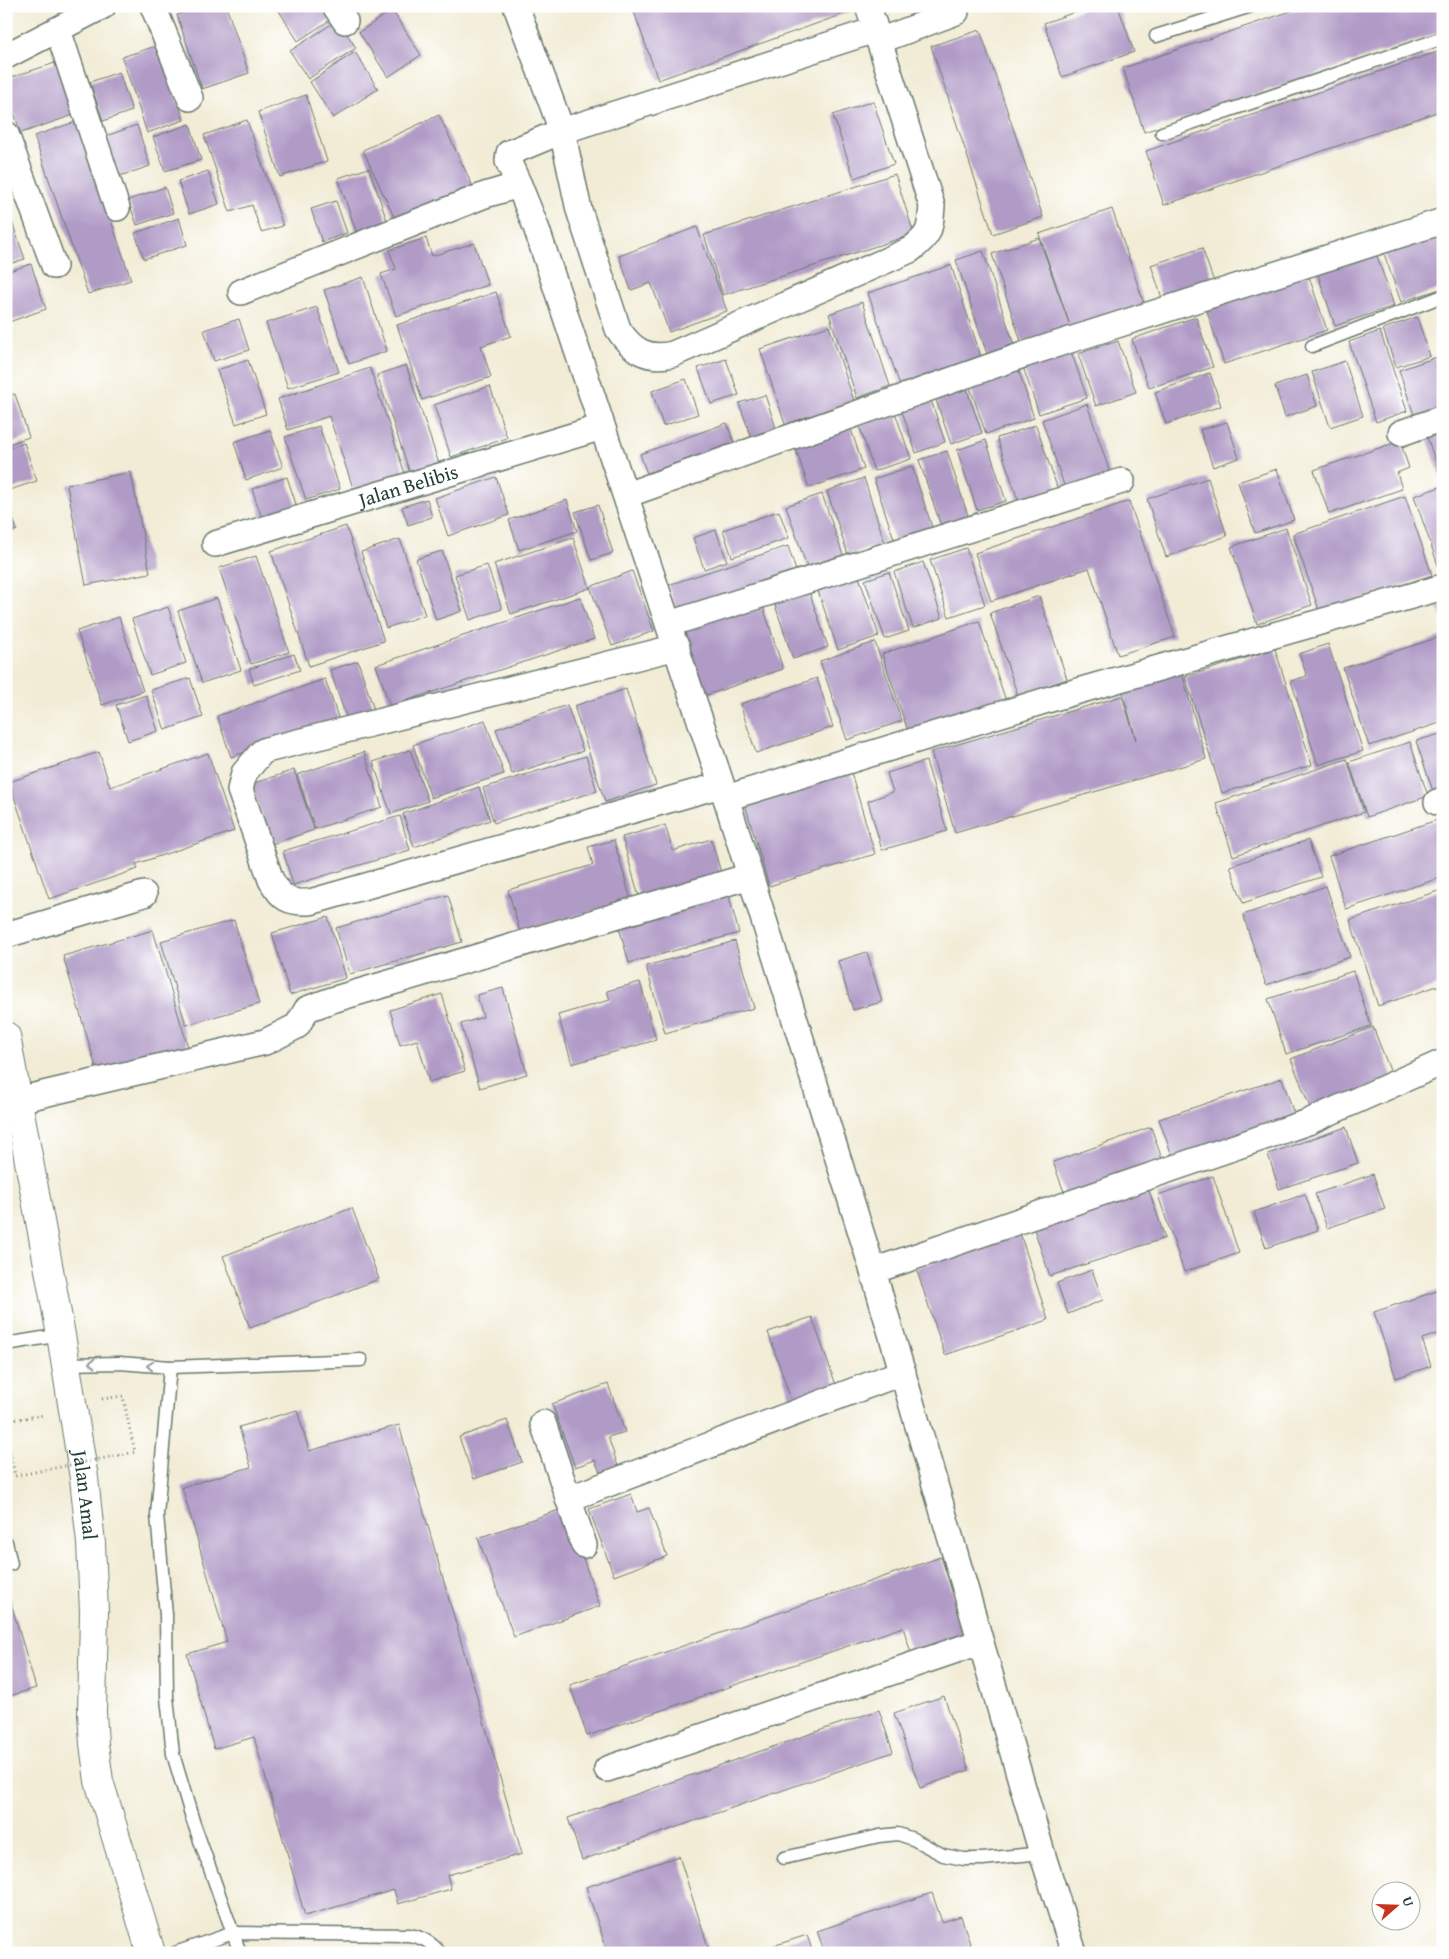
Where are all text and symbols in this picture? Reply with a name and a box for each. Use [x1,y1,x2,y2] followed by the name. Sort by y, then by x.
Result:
[352,456,461,515] street label: Jalan Belibis
[88,1358,96,1369] one-way arrow
[146,1360,154,1371] one-way arrow
[65,1445,106,1542] street label: Jalan Amal
[1372,1882,1422,1932] north arrow
[1397,1894,1419,1910] text: U

